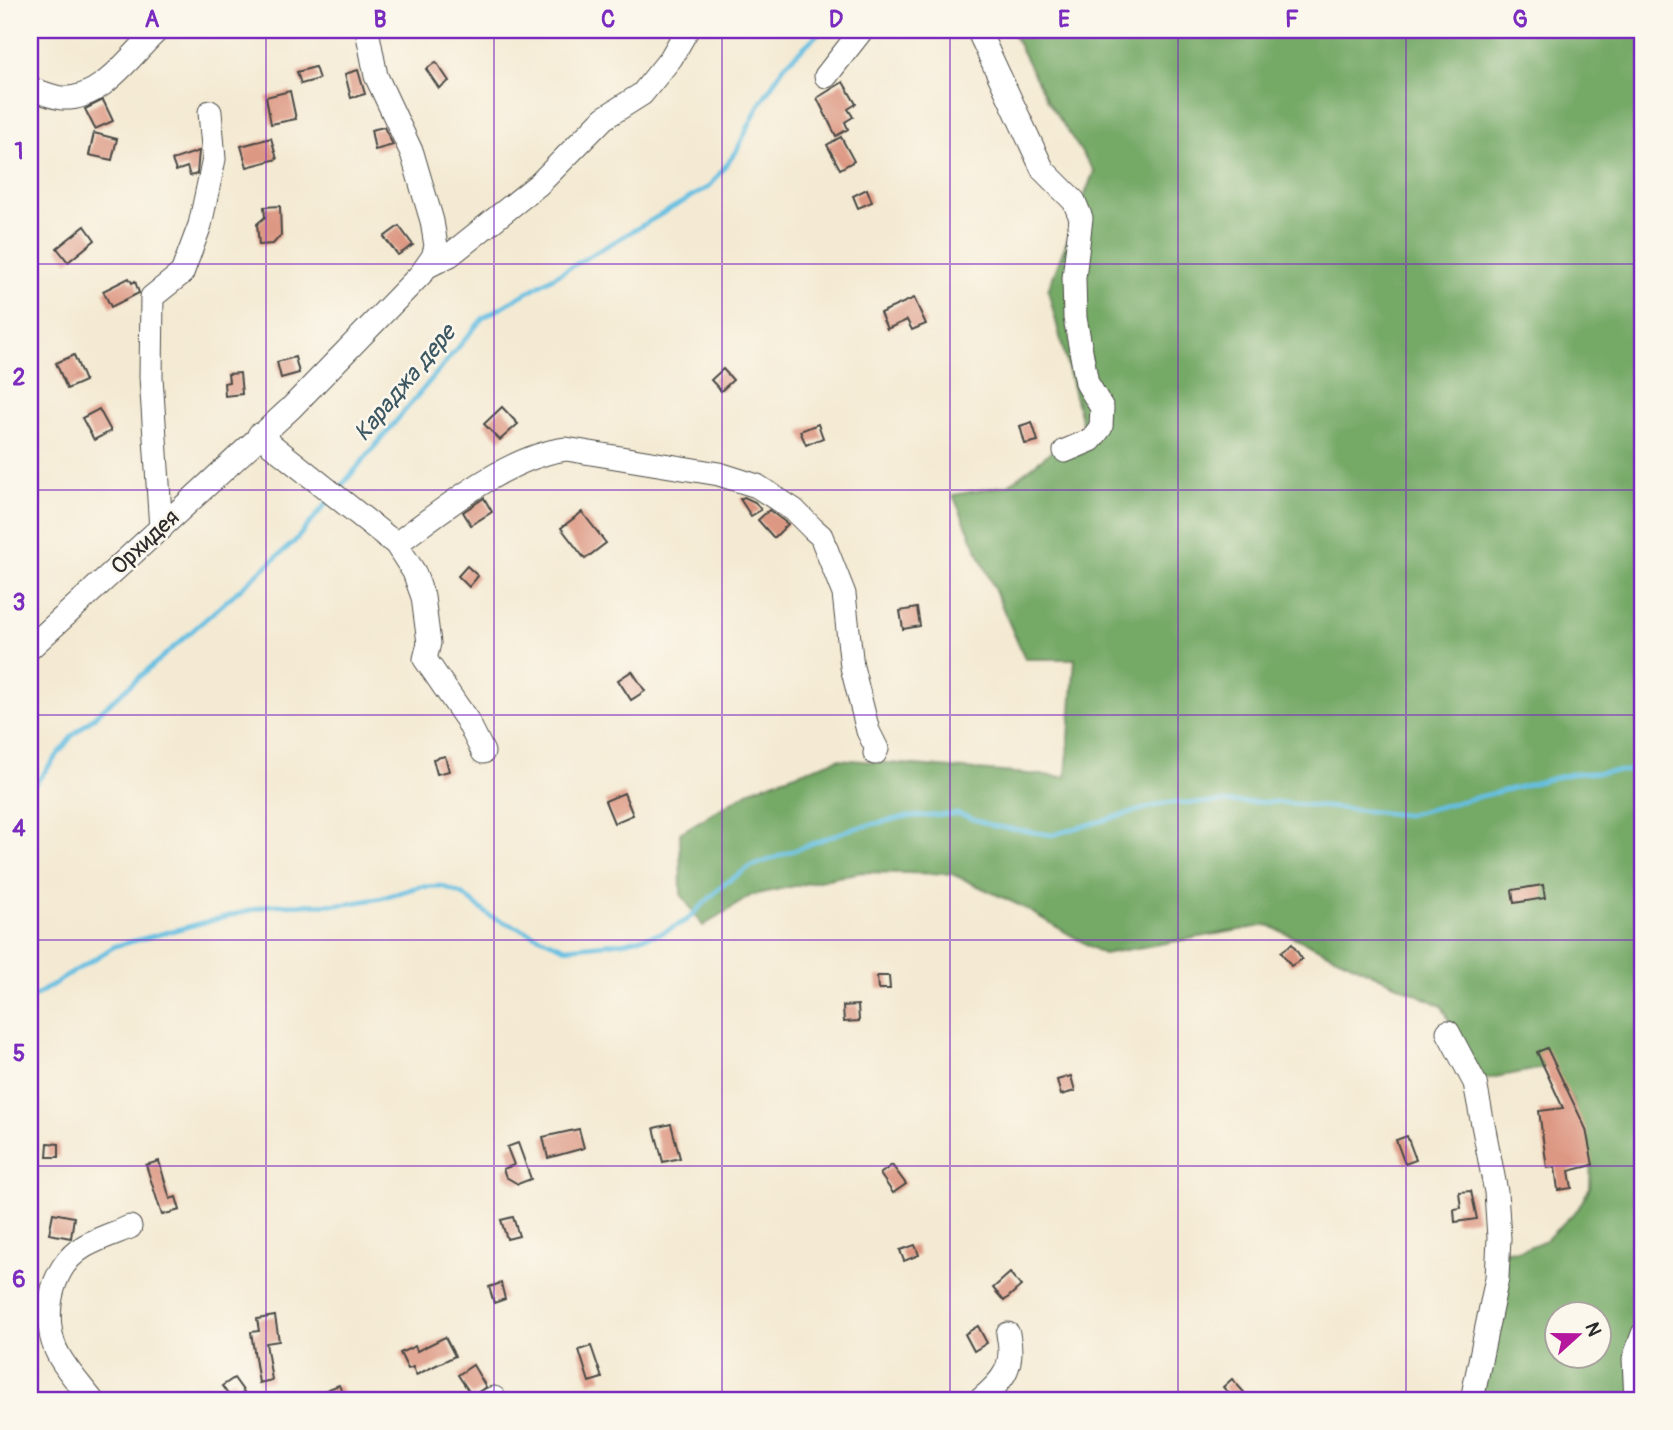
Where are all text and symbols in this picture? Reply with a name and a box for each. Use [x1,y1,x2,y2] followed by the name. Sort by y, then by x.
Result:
[145,5,160,34] text: A
[373,5,387,34] text: B
[601,5,615,34] text: C
[829,5,843,34] text: D
[1058,5,1070,34] text: E
[1285,5,1299,34] text: F
[1512,5,1528,34] text: G
[15,137,24,166] text: 1
[348,317,463,447] water label: Караджа дере
[13,363,26,392] text: 2
[105,503,185,581] street label: Орхидея
[13,588,25,617] text: 3
[12,814,26,843] text: 4
[13,1039,25,1068] text: 5
[12,1265,26,1294] text: 6
[1544,1300,1614,1370] north arrow
[1579,1319,1606,1340] text: N

